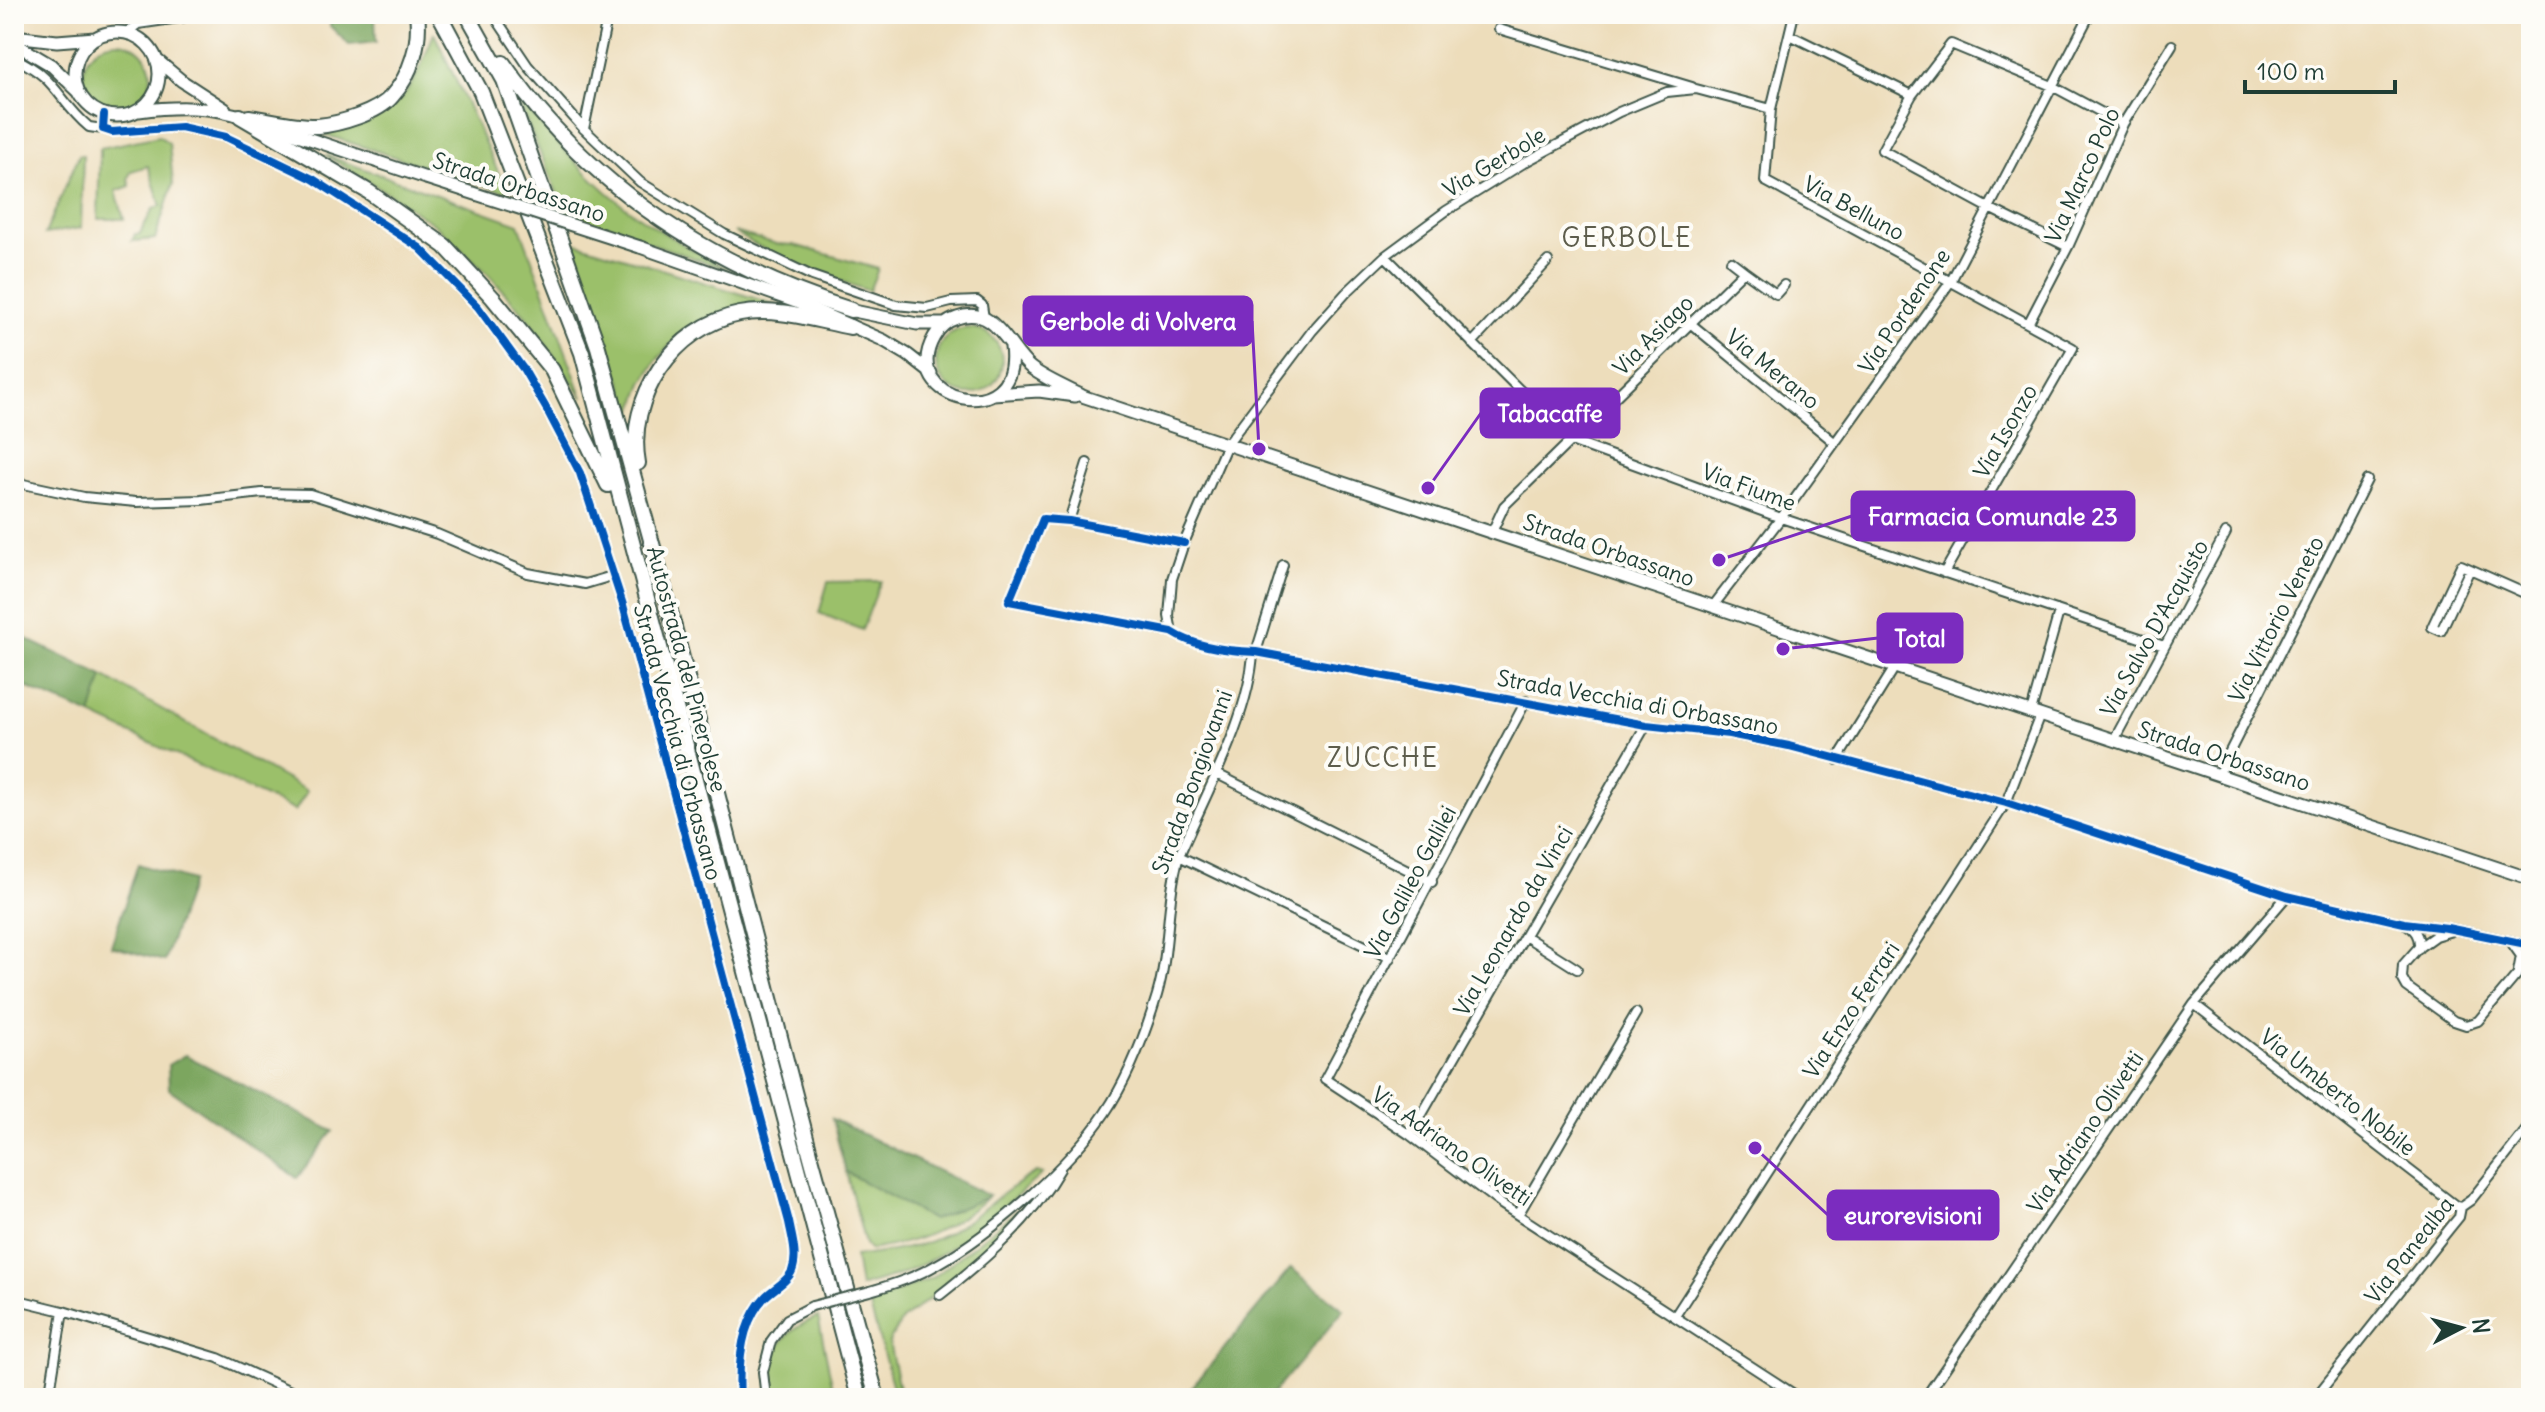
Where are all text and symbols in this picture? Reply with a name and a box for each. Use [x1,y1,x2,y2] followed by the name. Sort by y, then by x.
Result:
[2245,44,2395,94] scale bar
[2257,56,2325,86] text: 100 m
[2038,103,2126,247] street label: Via Marco Polo
[1438,121,1550,203] street label: Via Gerbole
[429,146,609,228] street label: Strada Orbassano
[1799,170,1909,246] street label: Via Belluno
[1561,221,1693,254] district label: GERBOLE
[1852,243,1956,379] street label: Via Pordenone
[1607,289,1699,381] street label: Via Asiago
[1024,297,1252,345] callout: Gerbole di Volvera
[1040,306,1237,336] text: Gerbole di Volvera
[1721,323,1825,415] street label: Via Merano
[1967,379,2043,483] street label: Via Isonzo
[1481,389,1619,437] callout: Tabacaffe
[1497,398,1603,428] text: Tabacaffe
[1698,457,1800,517] street label: Via Fiume
[1852,492,2134,540] callout: Farmacia Comunale 23
[1868,501,2118,531] text: Farmacia Comunale 23
[1520,508,1698,592] street label: Strada Orbassano
[2222,531,2330,707] street label: Via Vittorio Veneto
[2094,534,2214,722] street label: Via Salvo D'Acquisto
[641,543,733,795] street label: Autostrada del Pinerolese
[628,601,728,883] street label: Strada Vecchia di Orbassano
[1878,614,1962,662] callout: Total
[1894,623,1946,653] text: Total
[1495,663,1781,741] street label: Strada Vecchia di Orbassano
[1146,686,1238,878] street label: Strada Bongiovanni
[2134,715,2314,797] street label: Strada Orbassano
[1327,741,1439,774] district label: ZUCCHE
[1358,801,1462,963] street label: Via Galileo Galilei
[1447,821,1579,1021] street label: Via Leonardo da Vinci
[1796,936,1906,1084] street label: Via Enzo Ferrari
[2255,1023,2421,1161] street label: Via Umberto Nobile
[2020,1046,2150,1218] street label: Via Adriano Olivetti
[1366,1080,1538,1212] street label: Via Adriano Olivetti
[1828,1191,1998,1239] callout: eurorevisioni
[2358,1191,2460,1309] street label: Via Panealba
[1844,1200,1982,1230] text: eurorevisioni
[2421,1288,2501,1368] north arrow
[2466,1317,2496,1335] text: N

